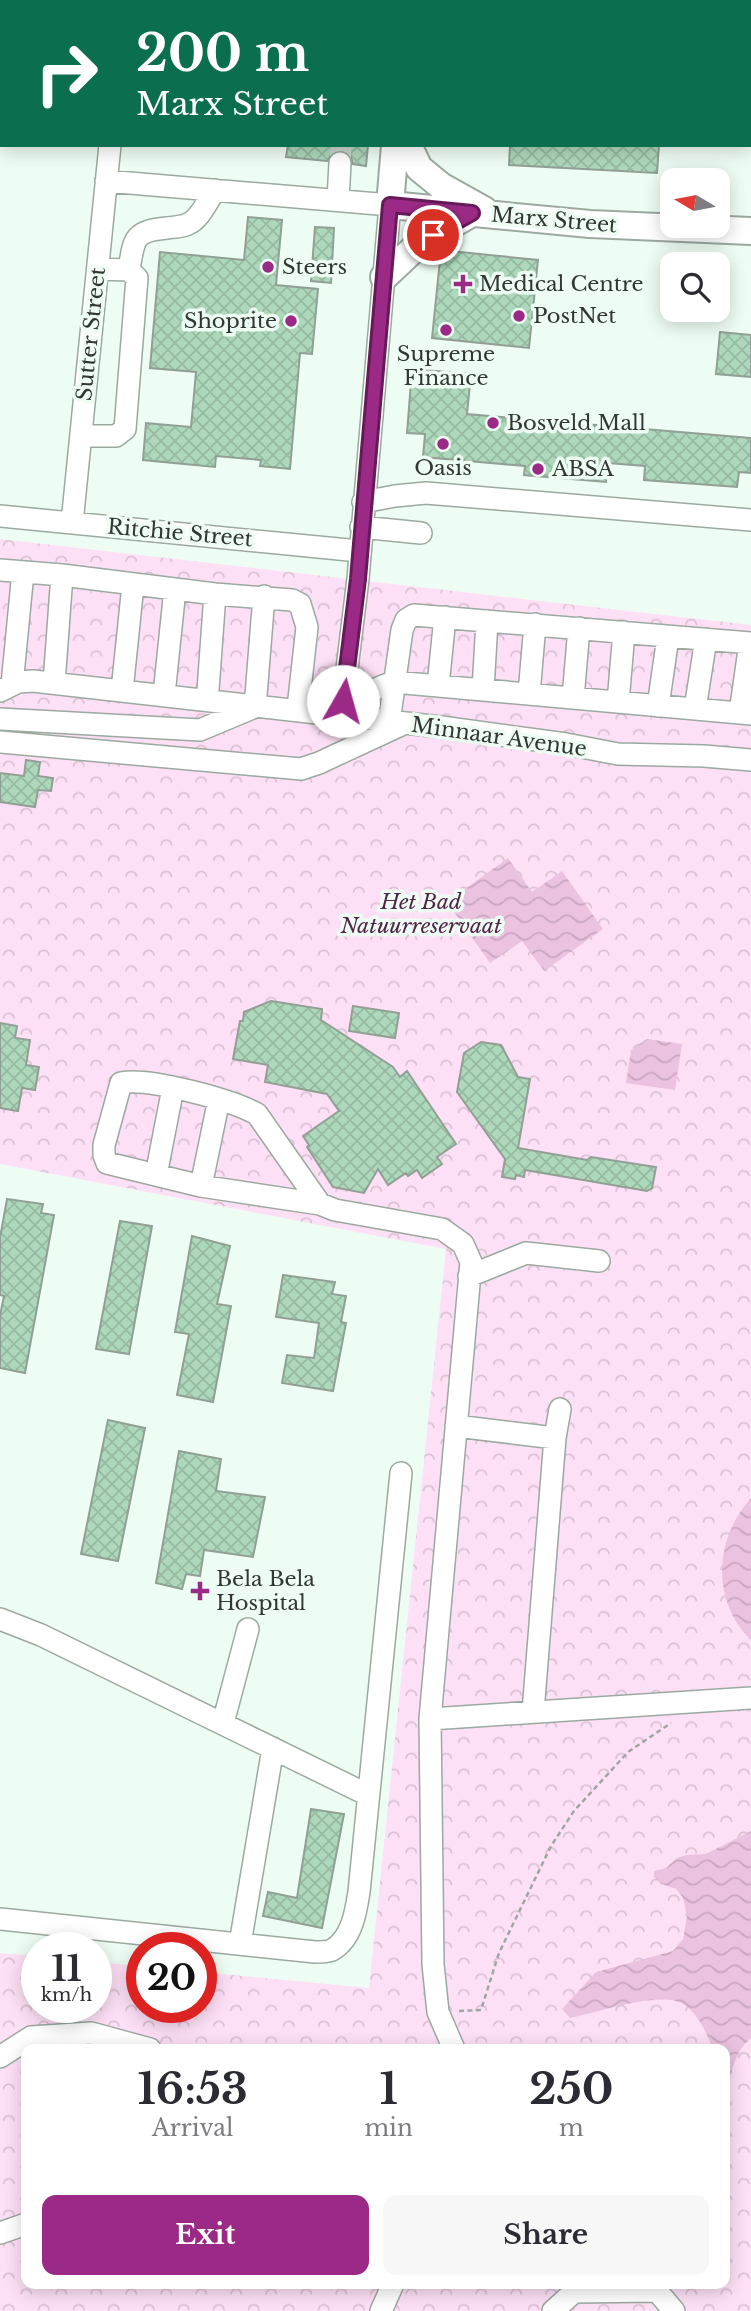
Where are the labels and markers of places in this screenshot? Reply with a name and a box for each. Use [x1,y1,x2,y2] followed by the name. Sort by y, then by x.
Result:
[403,205,463,265] pin
[282,254,347,280] place label: Steers
[260,259,276,275] marker: Steers
[479,271,644,297] place label: Medical Centre
[453,274,473,294] marker: Medical Centre
[533,303,616,329] place label: PostNet
[184,308,277,334] place label: Shoprite
[511,308,527,324] marker: PostNet
[283,313,299,329] marker: Shoprite
[438,322,454,338] marker: Supreme Finance
[397,341,495,391] place label: Supreme Finance
[507,410,646,436] place label: Bosveld Mall
[485,415,501,431] marker: Bosveld Mall
[435,436,451,452] marker: Oasis
[414,455,472,481] place label: Oasis
[551,456,615,482] place label: ABSA
[530,461,546,477] marker: ABSA
[216,1566,315,1616] place label: Bela Bela Hospital
[190,1581,210,1601] marker: Bela Bela Hospital

